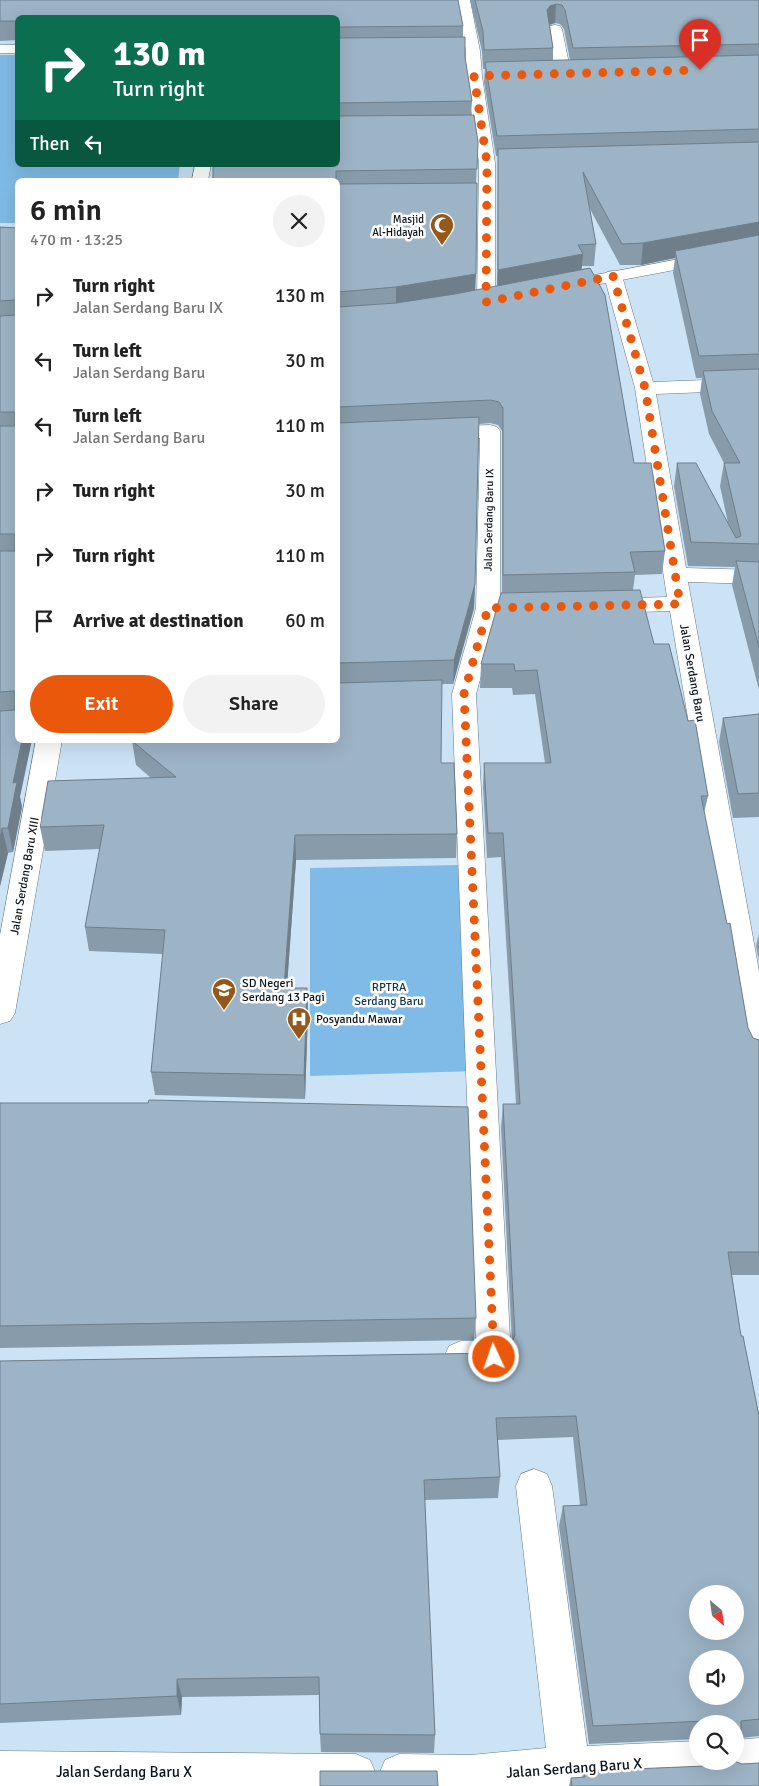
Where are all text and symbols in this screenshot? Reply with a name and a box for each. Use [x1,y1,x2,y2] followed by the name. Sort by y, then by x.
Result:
[679,19,721,70] pin
[686,26,714,54] icon: arrive
[113,32,206,75] text: 130 m
[30,35,95,100] icon: right
[113,75,205,102] text: Turn right
[80,130,108,158] icon: left
[30,132,70,156] text: Then
[30,192,102,229] text: 6 min
[273,195,325,247] button: close
[429,212,455,246] mosque icon: Masjid Al-Hidayah
[372,213,424,239] place label: Masjid Al-Hidayah
[30,230,123,250] text: 470 m · 13:25
[73,274,155,298] text: Turn right
[30,282,58,310] icon: right
[275,284,325,308] text: 130 m
[73,298,223,318] text: Jalan Serdang Baru IX
[73,339,142,363] text: Turn left
[30,347,58,375] icon: left
[285,349,325,373] text: 30 m
[73,363,205,383] text: Jalan Serdang Baru
[73,404,142,428] text: Turn left
[30,412,58,440] icon: left
[275,414,325,438] text: 110 m
[73,428,205,448] text: Jalan Serdang Baru
[482,468,496,572] street label: Jalan Serdang Baru IX
[30,477,58,505] icon: right
[73,479,155,503] text: Turn right
[285,479,325,503] text: 30 m
[30,542,58,570] icon: right
[73,544,155,568] text: Turn right
[275,544,325,568] text: 110 m
[30,607,58,635] icon: arrive
[73,609,244,633] text: Arrive at destination
[285,609,325,633] text: 60 m
[676,623,708,723] street label: Jalan Serdang Baru
[30,675,173,733] button: Exit
[183,675,325,733] button: Share
[7,816,43,936] street label: Jalan Serdang Baru XIII
[242,976,325,1005] place label: SD Negeri Serdang 13 Pagi
[211,977,237,1011] school or university icon: SD Negeri Serdang 13 Pagi
[354,980,424,1009] park label: RPTRA Serdang Baru
[286,1006,312,1040] hospital icon: Posyandu Mawar
[316,1012,403,1027] place label: Posyandu Mawar
[467,1330,519,1382] position arrow
[689,1585,744,1640] north arrow
[689,1585,744,1770] map controls
[689,1650,744,1705] button: sound
[689,1715,744,1770] button: search
[505,1754,643,1782] street label: Jalan Serdang Baru X
[56,1763,192,1781] street label: Jalan Serdang Baru X

